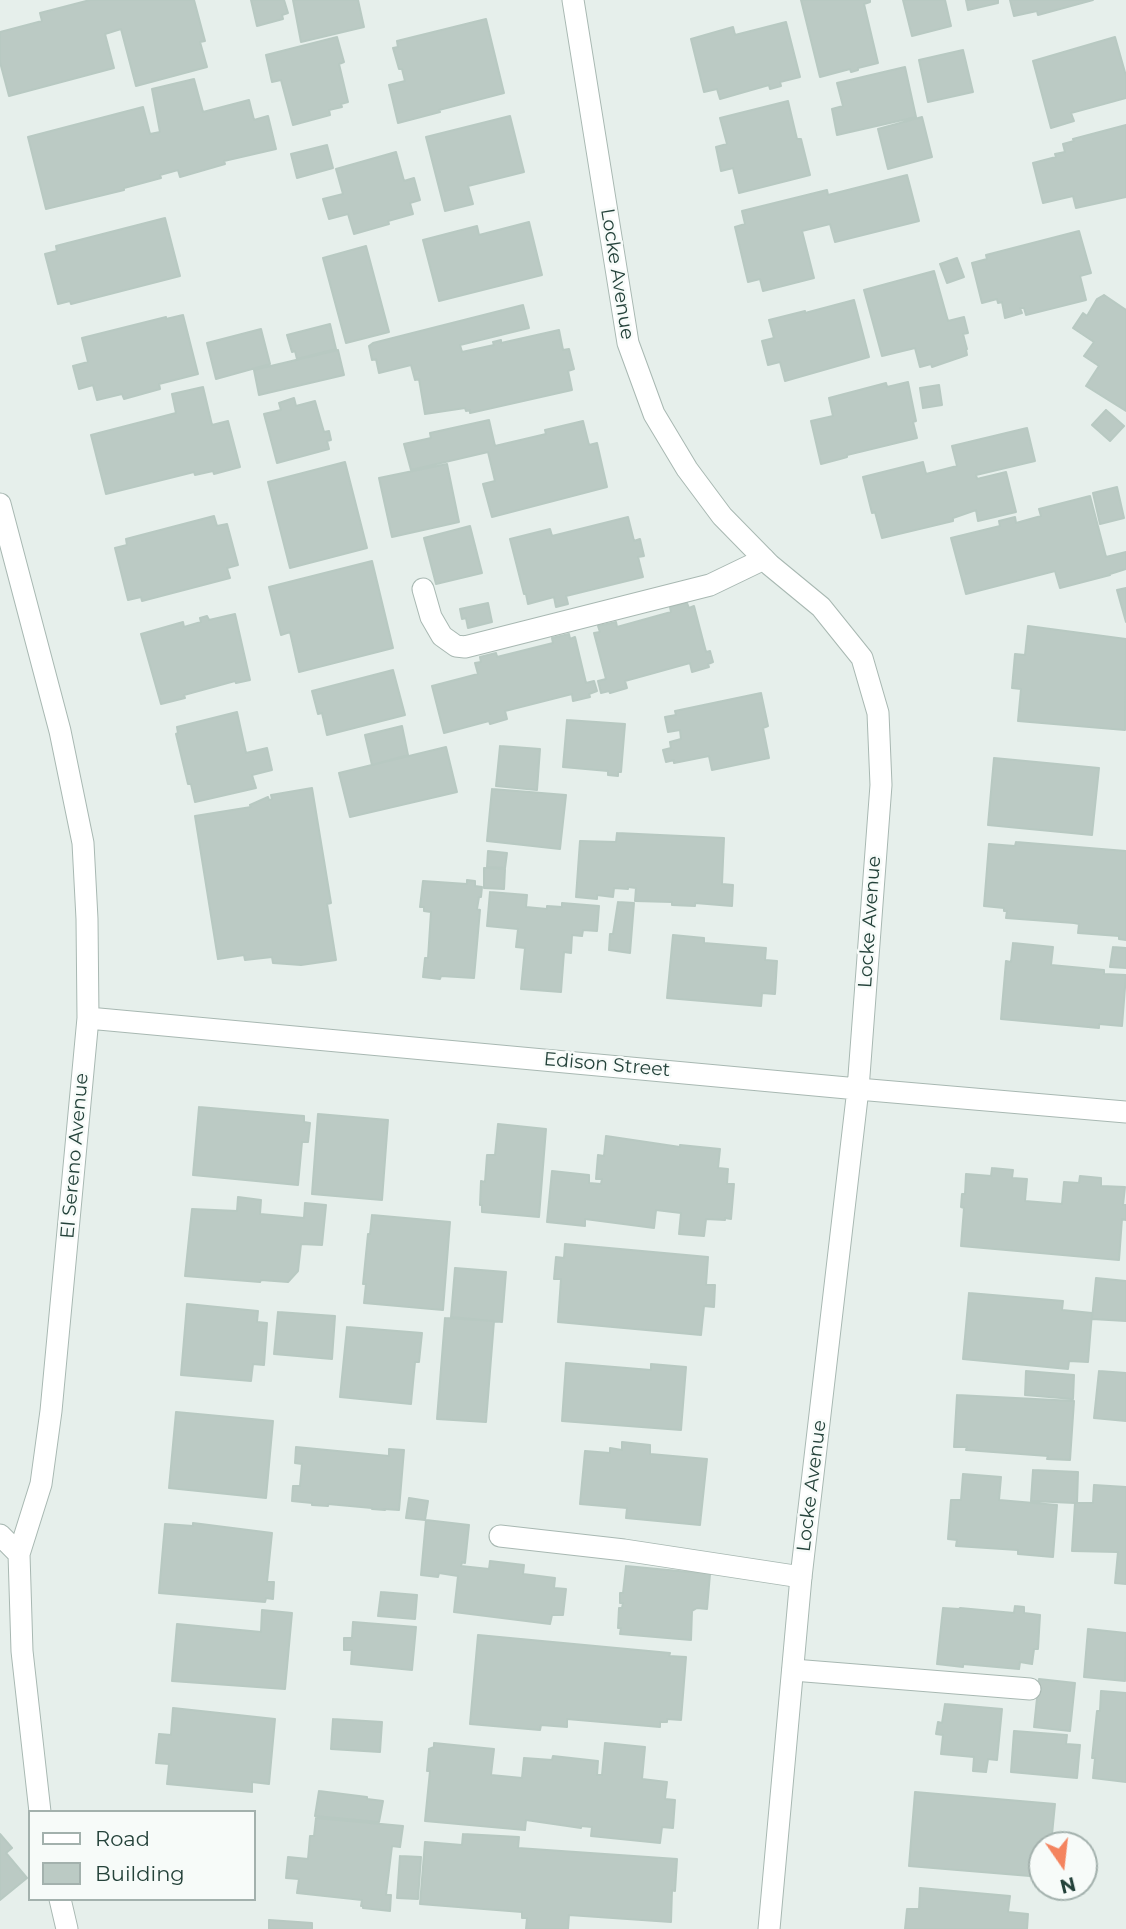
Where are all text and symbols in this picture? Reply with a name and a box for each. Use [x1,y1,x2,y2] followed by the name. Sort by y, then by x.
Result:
[595,207,639,341] street label: Locke Avenue
[854,855,886,989] street label: Locke Avenue
[543,1048,671,1082] street label: Edison Street
[56,1072,94,1240] street label: El Sereno Avenue
[793,1419,831,1553] street label: Locke Avenue
[28,1810,256,1901] legend
[95,1826,150,1851] text: Road
[1028,1831,1098,1901] north arrow
[95,1861,185,1886] text: Building
[1057,1872,1078,1898] text: N

